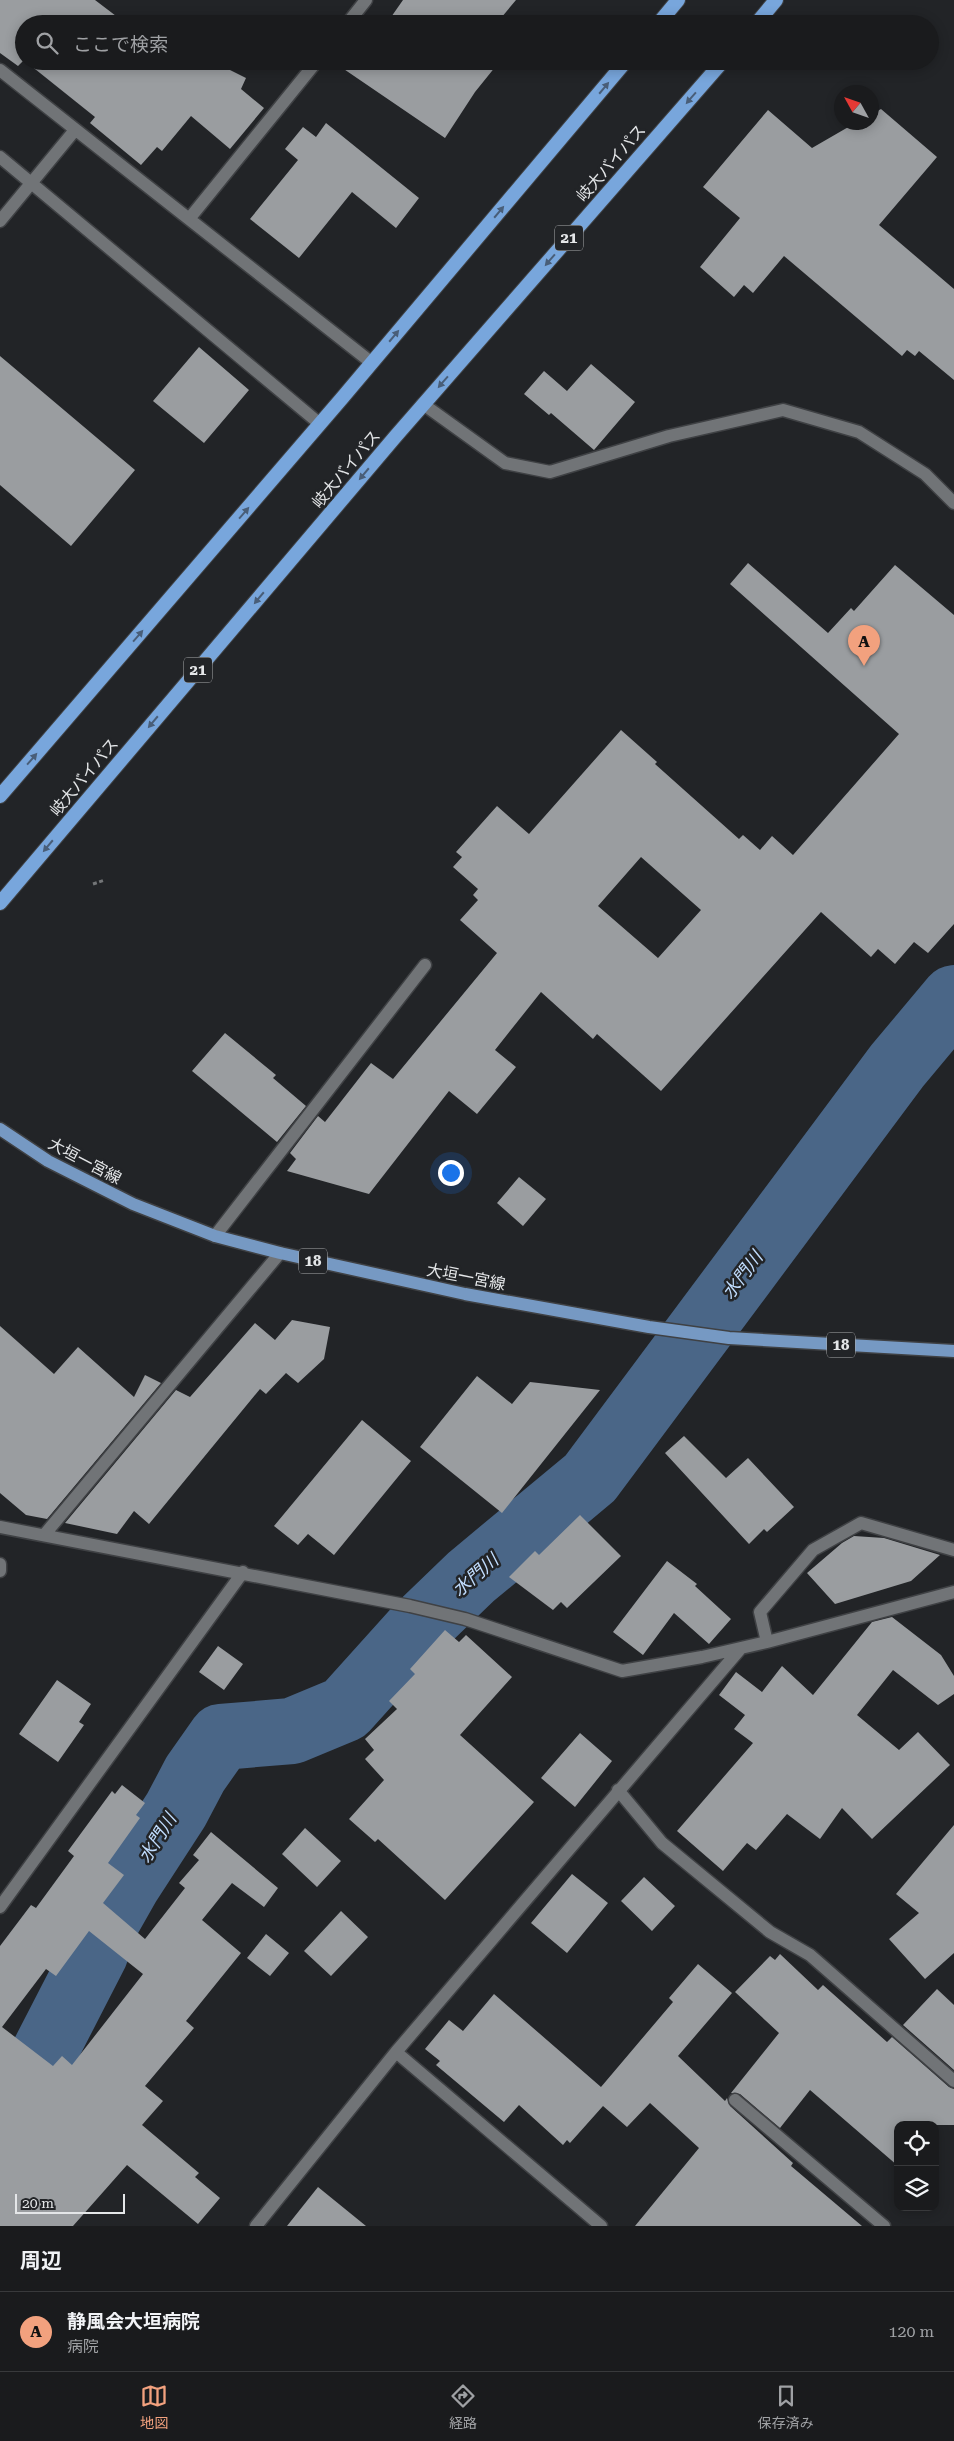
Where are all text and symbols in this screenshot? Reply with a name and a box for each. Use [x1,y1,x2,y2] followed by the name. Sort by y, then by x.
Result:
[15,15,939,70] search box
[33,29,61,57] icon: search
[73,33,168,56] text: ここで検索
[598,82,609,95] one-way arrow
[834,85,879,130] north arrow
[686,92,697,104] one-way arrow
[572,121,650,205] street label: 岐大バイパス
[493,207,505,219] one-way arrow
[555,226,583,250] road number: 21
[544,253,555,266] one-way arrow
[388,331,400,343] one-way arrow
[437,376,448,389] one-way arrow
[308,426,384,512] street label: 岐大バイパス
[358,468,369,481] one-way arrow
[238,506,249,519] one-way arrow
[253,591,264,604] one-way arrow
[848,625,880,666] pin: A
[132,630,143,643] one-way arrow
[184,658,212,682] road number: 21
[148,715,159,728] one-way arrow
[46,734,122,820] street label: 岐大バイパス
[26,753,37,766] one-way arrow
[43,839,54,852] one-way arrow
[45,1134,125,1188] street label: 大垣一宮線
[438,1160,464,1186] your location
[717,1246,768,1303] water label: 水門川
[299,1248,327,1274] road number: 18
[425,1260,507,1294] street label: 大垣一宮線
[827,1332,855,1358] road number: 18
[448,1548,504,1601] water label: 水門川
[134,1808,181,1866] water label: 水門川
[894,2121,939,2211] map controls
[894,2121,939,2166] button: locate
[894,2166,939,2211] button: layers
[15,2191,125,2214] scale bar
[22,2195,54,2211] text: 20 m
[20,2249,62,2273] text: 周辺
[67,2310,200,2333] text: 静風会大垣病院
[30,2322,42,2341] text: A
[888,2322,934,2341] text: 120 m
[67,2337,99,2356] text: 病院
[140,2382,168,2432] tab: 地図
[449,2382,477,2432] tab: 経路
[758,2382,814,2432] tab: 保存済み

